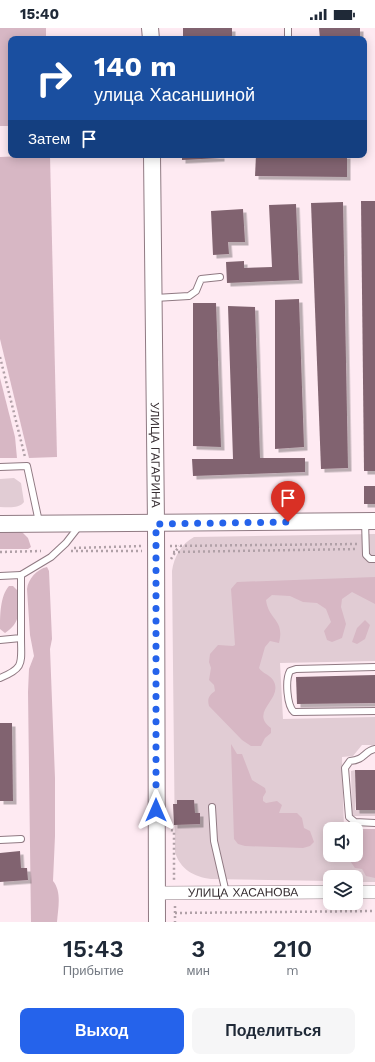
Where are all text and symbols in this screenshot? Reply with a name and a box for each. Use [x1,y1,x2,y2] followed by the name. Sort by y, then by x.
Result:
[20,5,59,23] text: 15:40
[94,50,177,83] text: 140 m
[28,52,80,104] icon: right
[94,84,255,105] text: улица Хасаншиной
[78,128,100,150] icon: arrive
[28,130,70,148] text: Затем
[148,402,163,508] street label: УЛИЦА ГАГАРИНА
[271,481,305,522] pin
[277,487,299,509] icon: arrive
[135,789,177,831] position arrow
[323,822,363,910] map controls
[323,822,363,862] button: sound
[323,870,363,910] button: layers
[188,885,298,900] street label: УЛИЦА ХАСАНОВА
[63,935,124,963] text: 15:43
[191,935,205,963] text: 3
[273,935,312,963] text: 210
[63,963,124,978] text: Прибытие
[187,963,210,978] text: мин
[286,963,299,978] text: m
[20,1008,184,1054] button: Выход
[192,1008,355,1054] button: Поделиться

